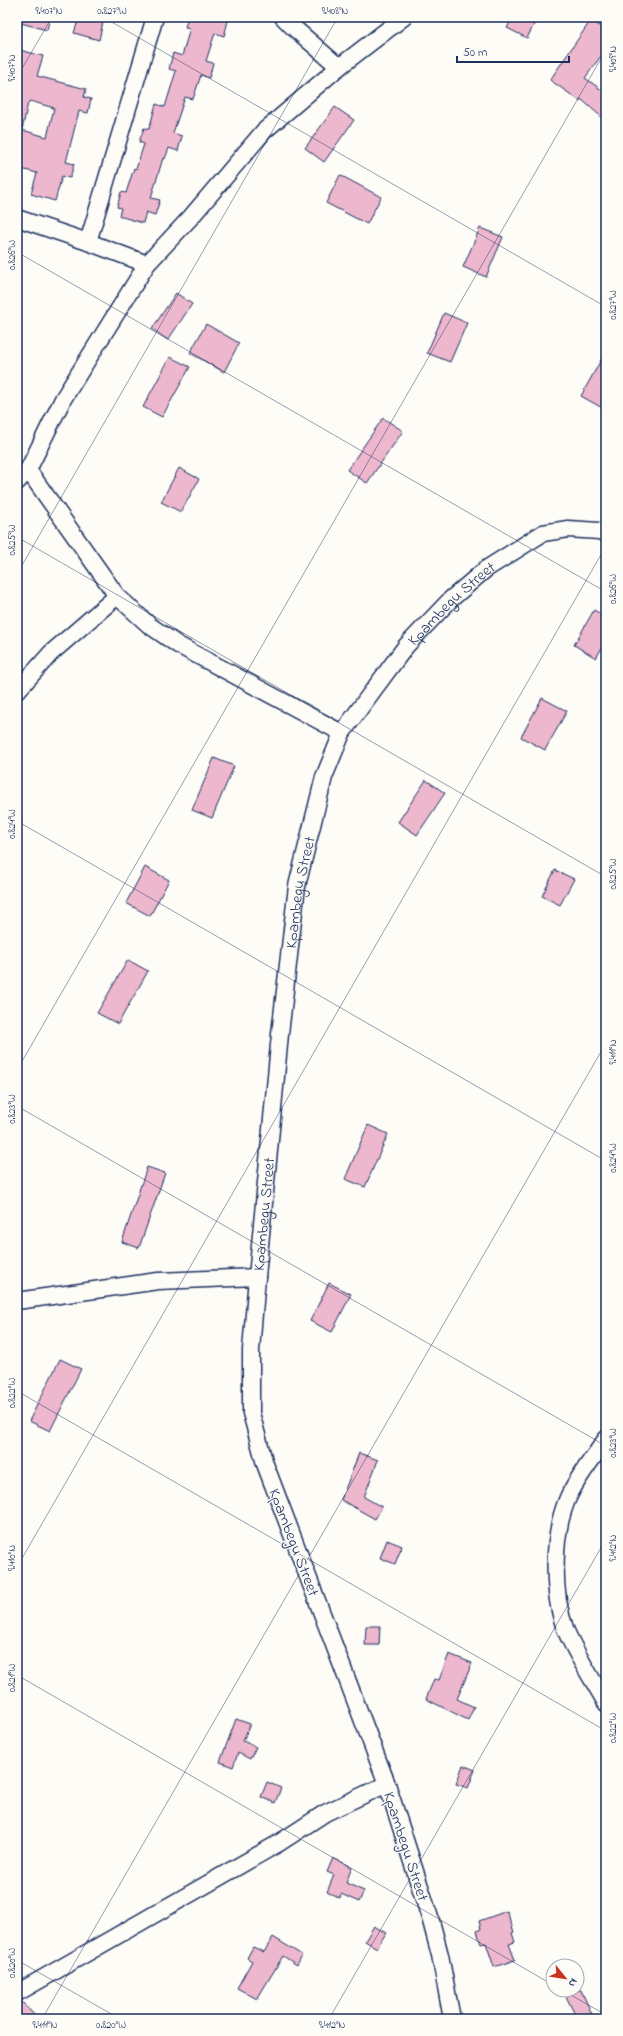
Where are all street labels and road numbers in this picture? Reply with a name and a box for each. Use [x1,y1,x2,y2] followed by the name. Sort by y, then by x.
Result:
[403,556,501,652] street label: Kpambegu Street
[280,833,323,950] street label: Kpambegu Street
[248,1156,282,1272] street label: Kpambegu Street
[262,1485,325,1601] street label: Kpambegu Street
[376,1789,434,1905] street label: Kpambegu Street

